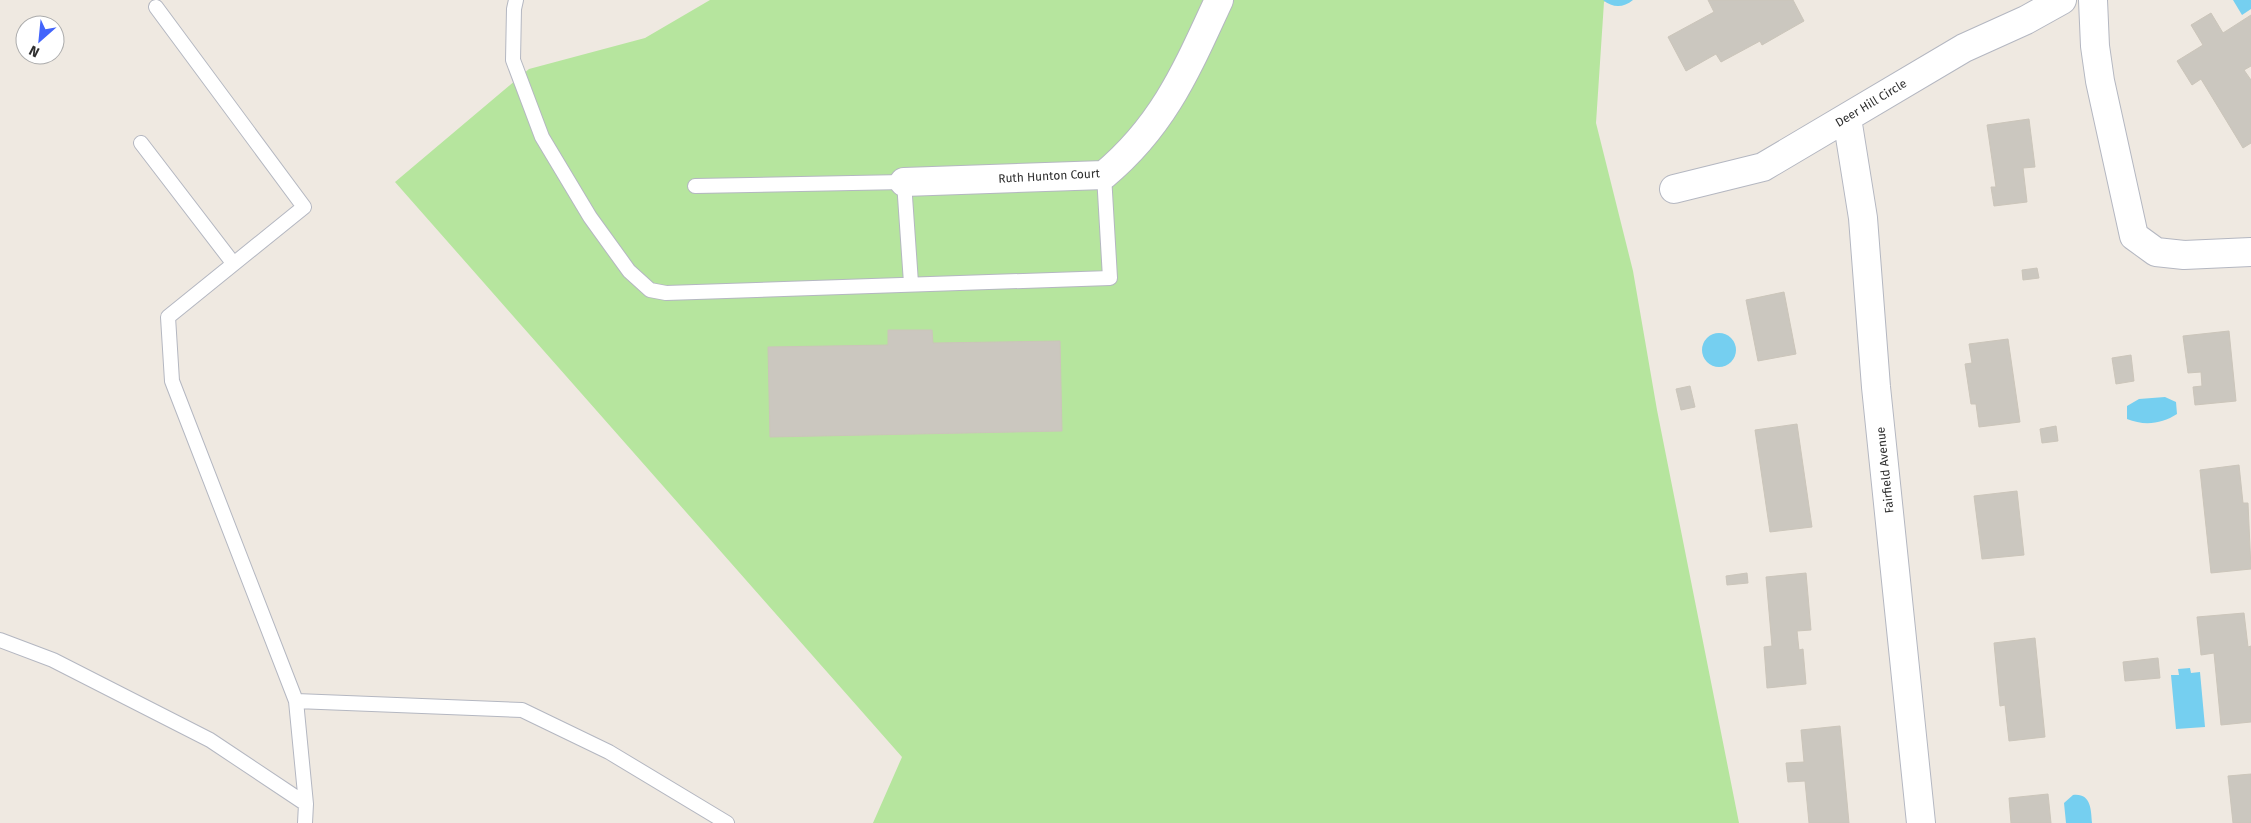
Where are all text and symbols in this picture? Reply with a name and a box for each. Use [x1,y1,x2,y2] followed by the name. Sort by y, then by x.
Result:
[15,15,65,65] north arrow
[26,41,42,61] text: N
[1833,76,1909,130] street label: Deer Hill Circle
[998,166,1101,186] street label: Ruth Hunton Court
[1874,426,1896,514] street label: Fairfield Avenue

